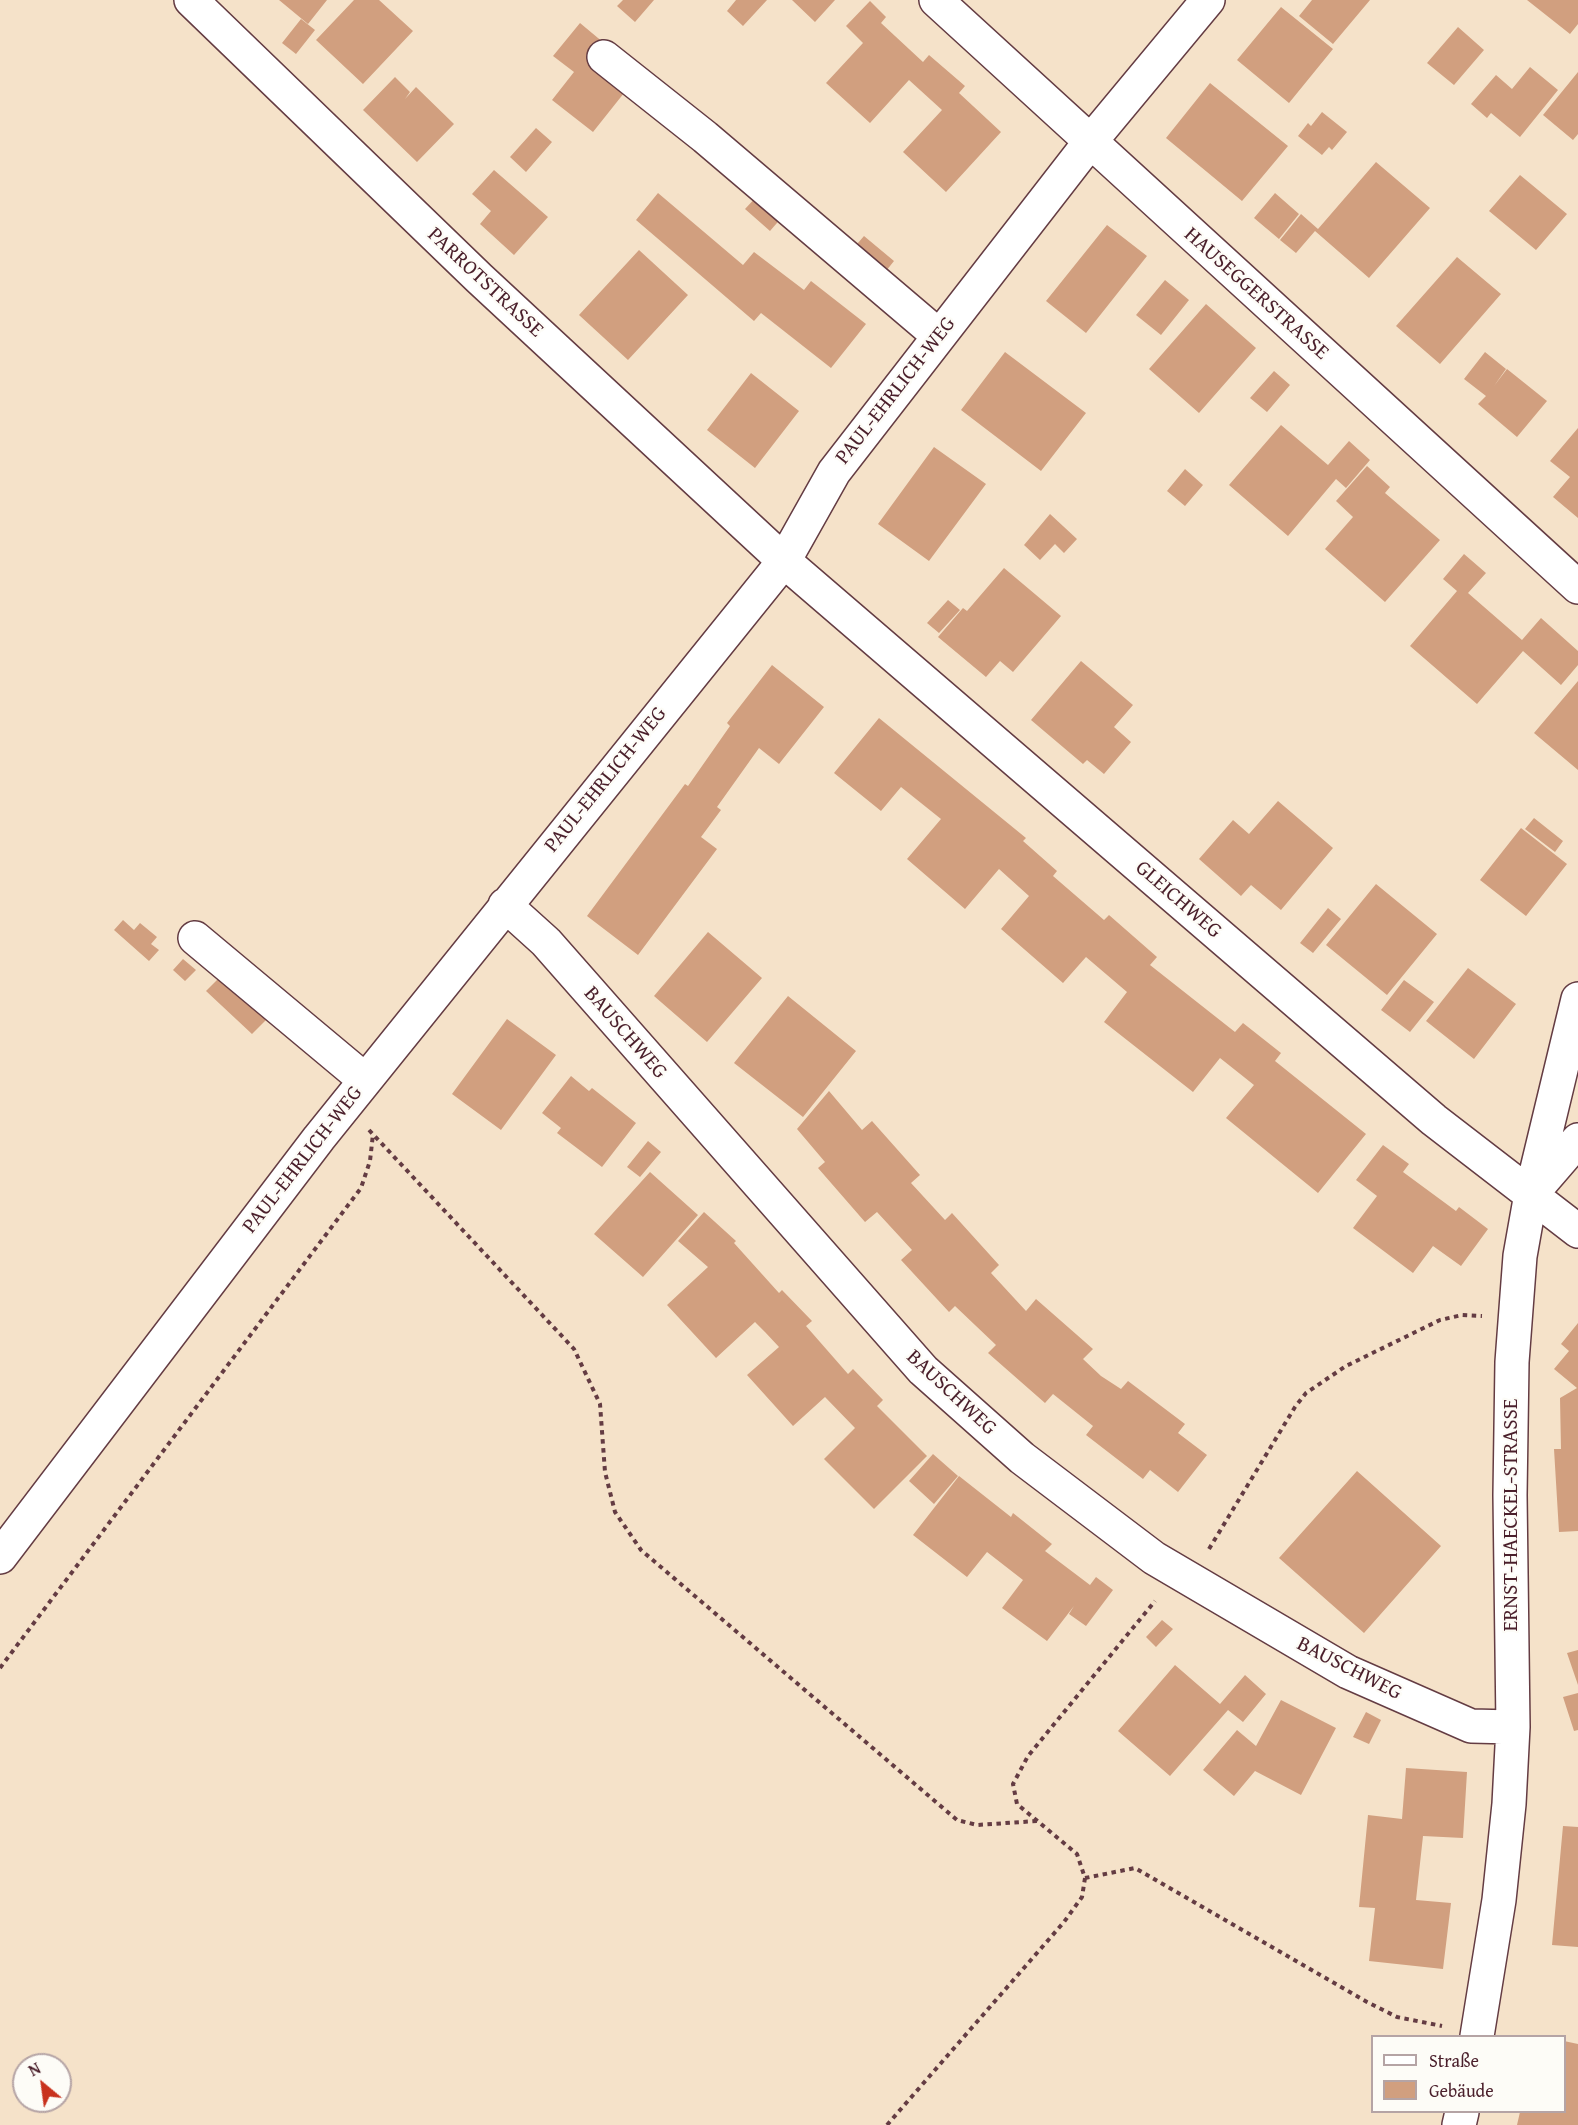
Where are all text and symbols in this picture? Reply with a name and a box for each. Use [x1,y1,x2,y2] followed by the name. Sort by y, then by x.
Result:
[1178,222,1334,366] street label: HAUSEGGERSTRASSE
[422,223,548,343] street label: PARROTSTRASSE
[831,312,961,470] street label: PAUL-EHRLICH-WEG
[540,702,672,858] street label: PAUL-EHRLICH-WEG
[1130,856,1226,944] street label: GLEICHWEG
[578,982,672,1084] street label: BAUSCHWEG
[238,1081,368,1239] street label: PAUL-EHRLICH-WEG
[901,1345,1001,1441] street label: BAUSCHWEG
[1499,1399,1525,1631] street label: ERNST-HAECKEL-STRASSE
[1292,1632,1406,1706] street label: BAUSCHWEG
[1371,2035,1566,2113] legend
[1429,2047,1479,2074] text: Straße
[12,2053,72,2113] north arrow
[24,2056,45,2082] text: N
[1429,2077,1494,2104] text: Gebäude

